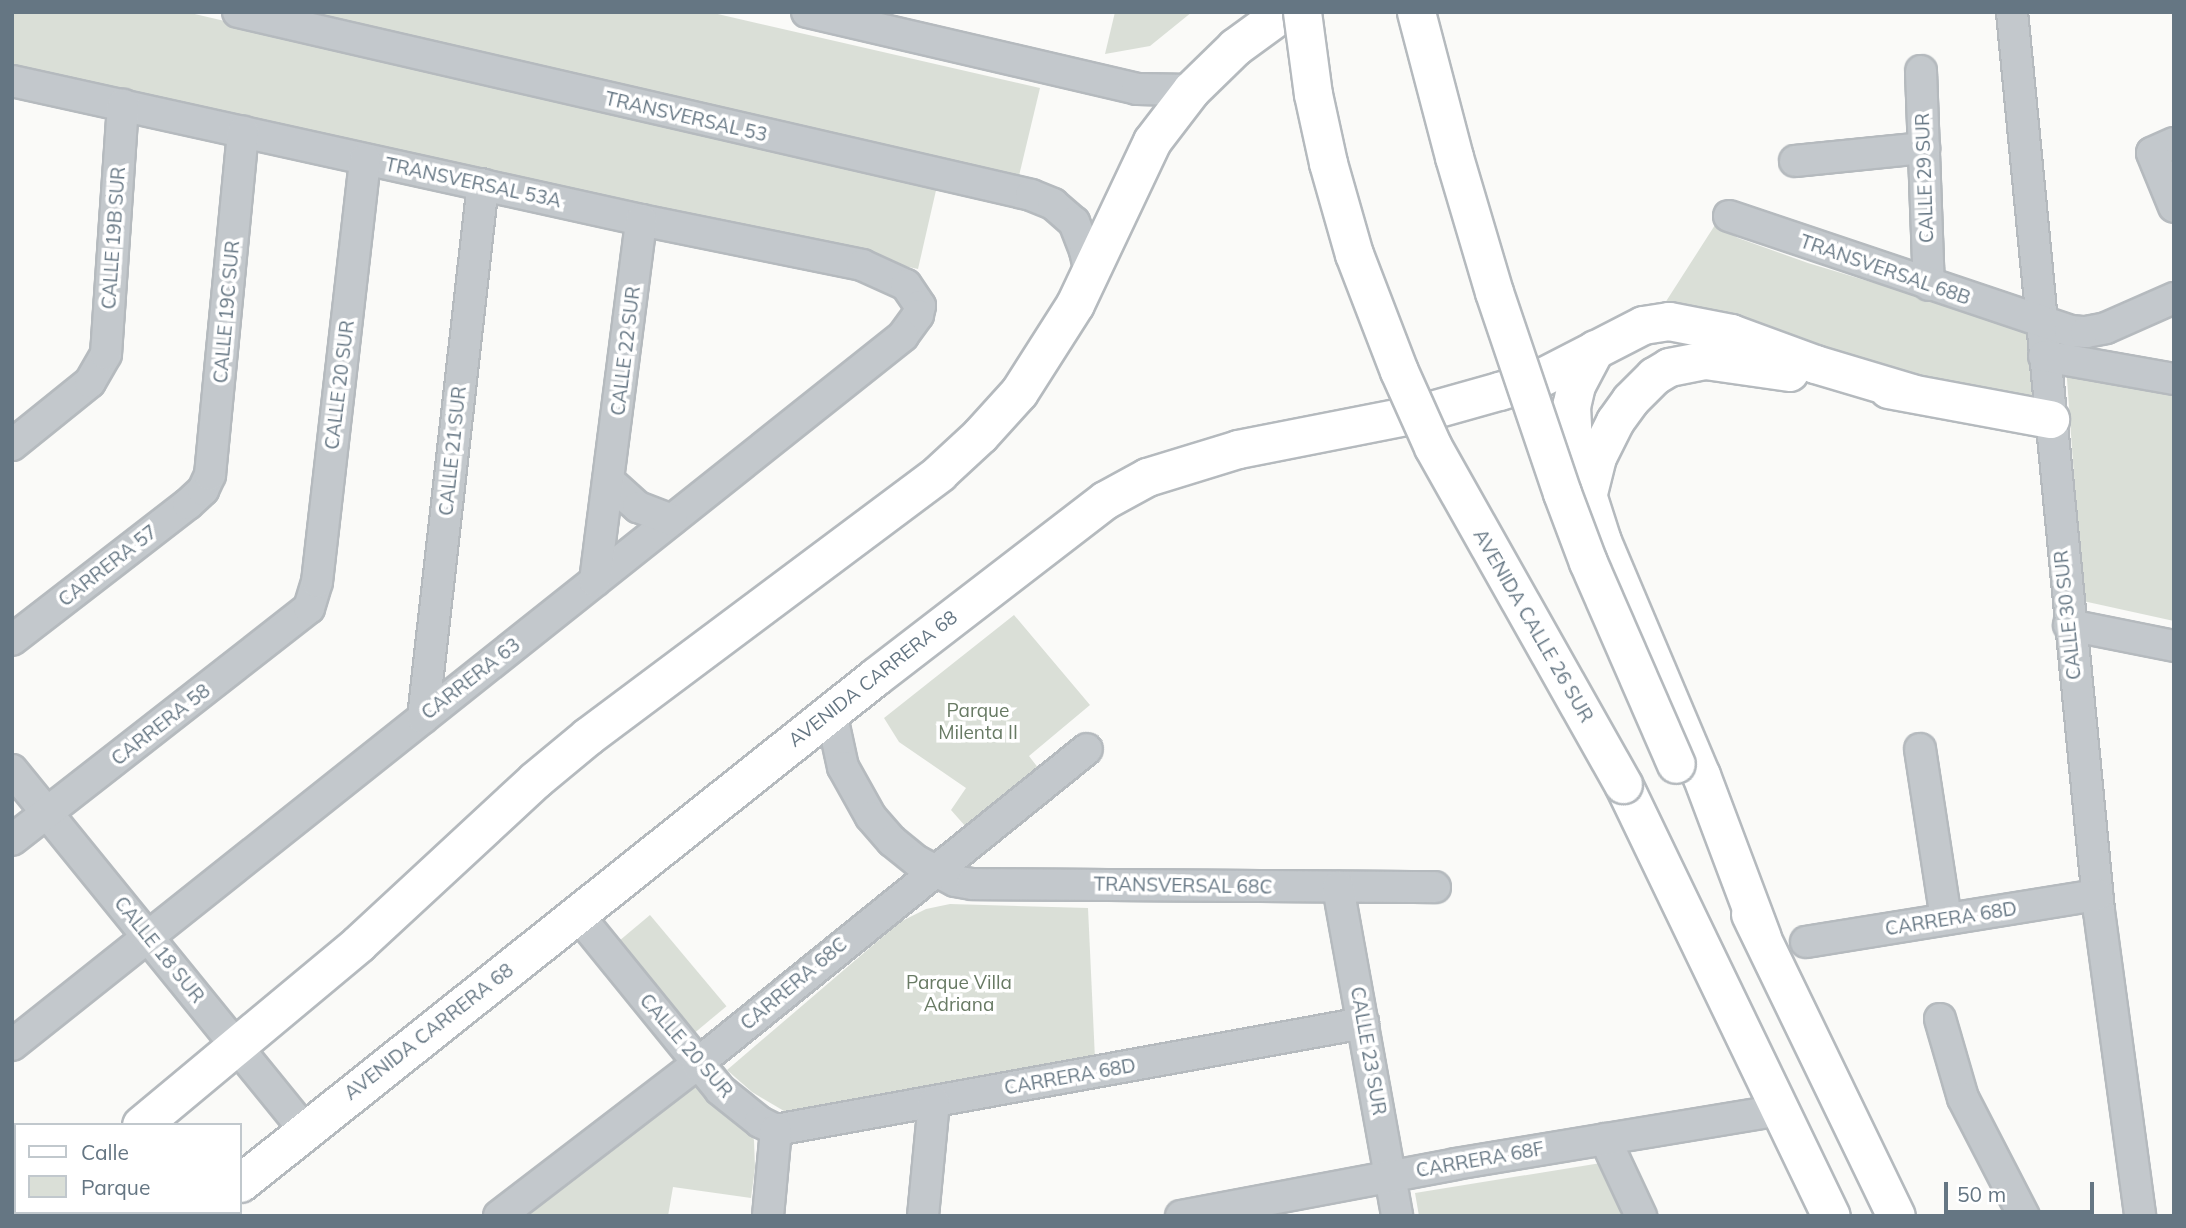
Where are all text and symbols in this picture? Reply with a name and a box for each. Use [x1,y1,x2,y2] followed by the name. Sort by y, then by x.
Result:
[603,87,769,147] street label: TRANSVERSAL 53
[1911,113,1939,243] street label: CALLE 29 SUR
[383,153,563,213] street label: TRANSVERSAL 53A
[98,166,130,310] street label: CALLE 19B SUR
[1797,230,1973,310] street label: TRANSVERSAL 68B
[209,240,245,384] street label: CALLE 19C SUR
[607,285,645,417] street label: CALLE 22 SUR
[321,319,359,451] street label: CALLE 20 SUR
[435,385,471,517] street label: CALLE 21 SUR
[54,520,162,612] street label: CARRERA 57
[1468,525,1598,727] street label: AVENIDA CALLE 26 SUR
[2050,549,2086,681] street label: CALLE 30 SUR
[784,606,962,752] street label: AVENIDA CARRERA 68
[417,633,525,725] street label: CARRERA 63
[107,679,215,771] street label: CARRERA 58
[938,700,1018,744] park label: Parque Milenta II
[1093,873,1273,899] street label: TRANSVERSAL 68C
[109,892,209,1008] street label: CALLE 18 SUR
[1884,897,2018,941] street label: CARRERA 68D
[736,933,852,1035] street label: CARRERA 68C
[340,959,518,1105] street label: AVENIDA CARRERA 68
[906,972,1012,1016] park label: Parque Villa Adriana
[1345,985,1391,1117] street label: CALLE 23 SUR
[635,989,737,1103] street label: CALLE 20 SUR
[1003,1054,1137,1100] street label: CARRERA 68D
[14,1123,242,1214] legend
[1414,1138,1546,1182] street label: CARRERA 68F
[81,1139,129,1165] text: Calle
[1948,1168,2098,1212] scale bar
[81,1174,150,1200] text: Parque
[1957,1181,2006,1207] text: 50 m

